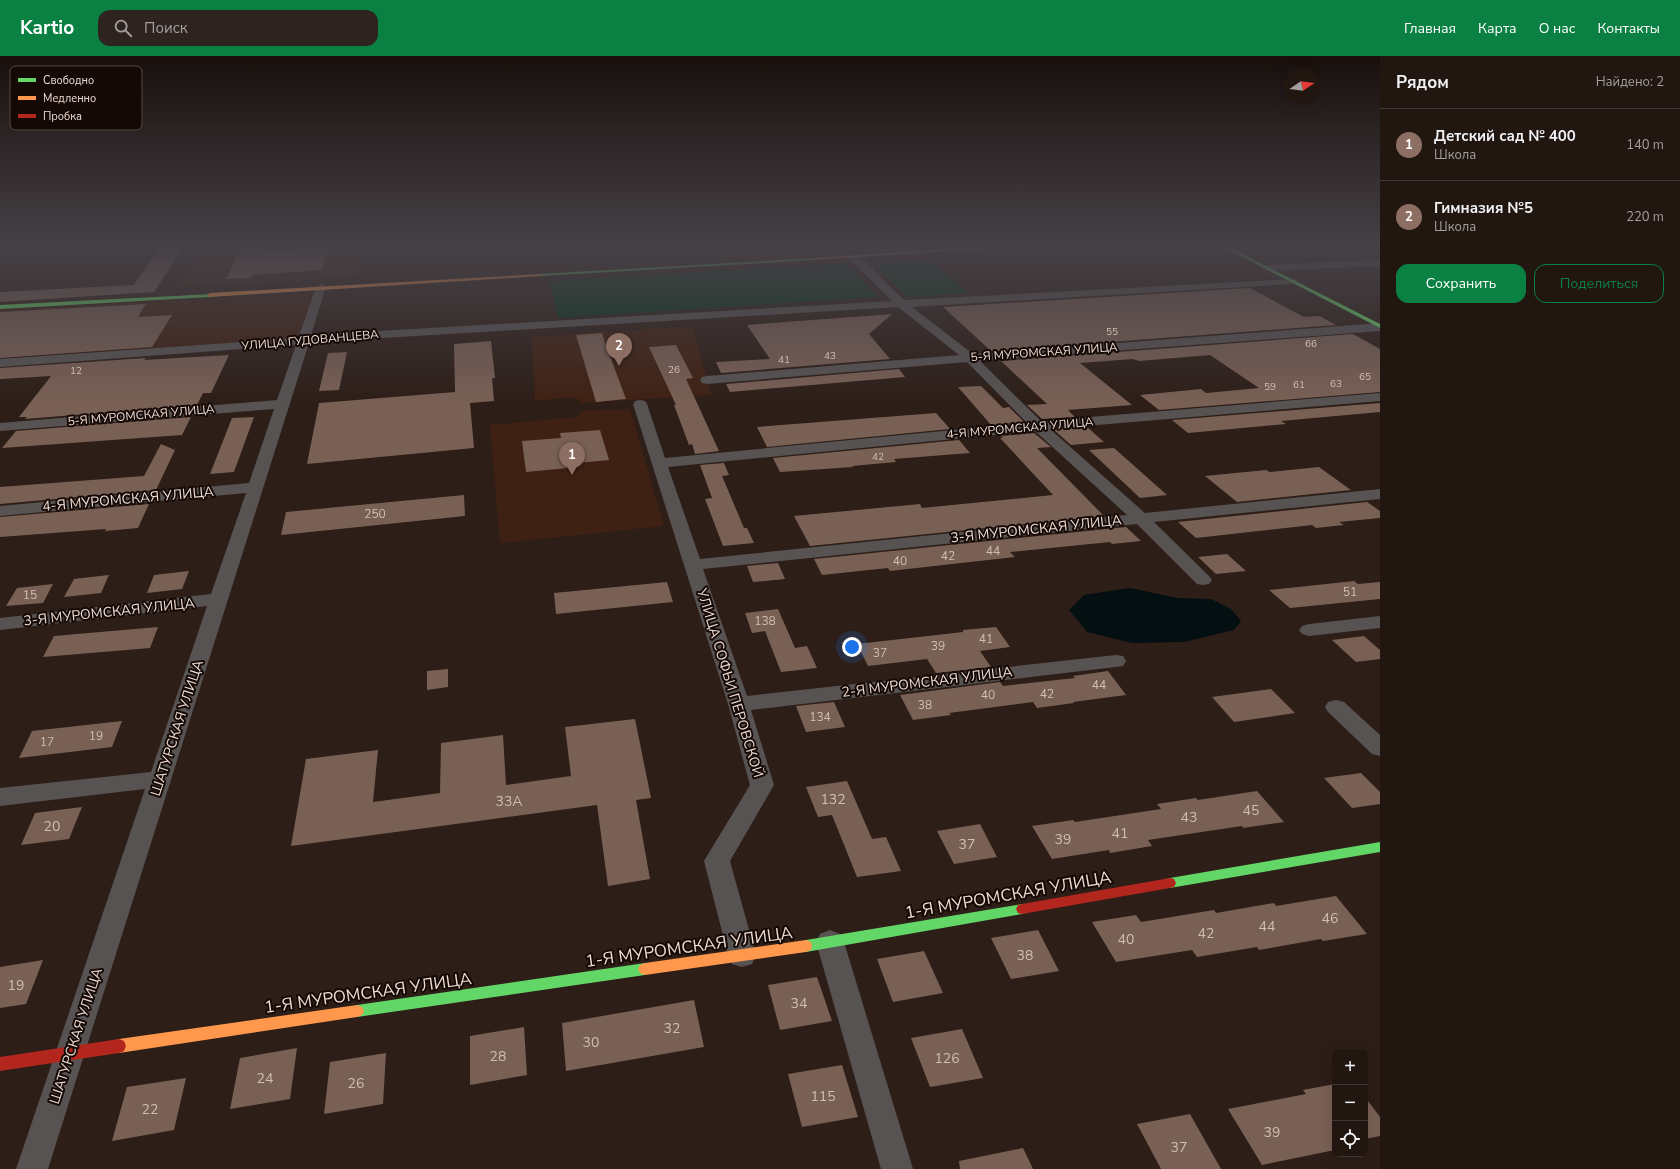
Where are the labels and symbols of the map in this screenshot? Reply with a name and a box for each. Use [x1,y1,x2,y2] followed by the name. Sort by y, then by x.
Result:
[10,66,142,130] legend
[1284,68,1320,104] north arrow
[43,73,94,88] text: Свободно
[43,91,96,106] text: Медленно
[43,109,82,124] text: Пробка
[1106,325,1118,339] house number: 55
[240,326,380,354] street label: УЛИЦА ГУДОВАНЦЕВА
[606,333,632,366] pin: 2
[1305,337,1317,351] house number: 66
[970,339,1118,365] street label: 5-Я МУРОМСКАЯ УЛИЦА
[824,349,836,363] house number: 43
[778,353,790,367] house number: 41
[668,363,680,377] house number: 26
[70,364,82,378] house number: 12
[1359,370,1371,384] house number: 65
[1330,377,1342,391] house number: 63
[1293,378,1305,392] house number: 61
[1264,380,1276,394] house number: 59
[67,401,215,429] street label: 5-Я МУРОМСКАЯ УЛИЦА
[946,414,1094,442] street label: 4-Я МУРОМСКАЯ УЛИЦА
[559,442,585,475] pin: 1
[872,450,884,464] house number: 42
[41,482,215,516] street label: 4-Я МУРОМСКАЯ УЛИЦА
[364,506,386,522] house number: 250
[949,511,1123,547] street label: 3-Я МУРОМСКАЯ УЛИЦА
[986,543,1000,559] house number: 44
[941,548,955,564] house number: 42
[893,553,907,569] house number: 40
[1343,584,1357,600] house number: 51
[692,585,768,780] street label: УЛИЦА СОФЬИ ПЕРОВСКОЙ
[23,587,37,603] house number: 15
[22,594,196,630] street label: 3-Я МУРОМСКАЯ УЛИЦА
[754,613,776,629] house number: 138
[979,631,993,647] house number: 41
[842,637,862,657] your location
[931,638,945,654] house number: 39
[873,645,887,661] house number: 37
[146,657,208,799] street label: ШАТУРСКАЯ УЛИЦА
[840,662,1014,702] street label: 2-Я МУРОМСКАЯ УЛИЦА
[1092,677,1106,693] house number: 44
[1040,686,1054,702] house number: 42
[981,687,995,703] house number: 40
[918,697,932,713] house number: 38
[809,709,831,725] house number: 134
[89,728,103,744] house number: 19
[40,734,54,750] house number: 17
[820,790,846,809] house number: 132
[495,792,523,811] house number: 33А
[1243,801,1259,820] house number: 45
[1181,808,1197,827] house number: 43
[44,817,60,836] house number: 20
[1112,824,1128,843] house number: 41
[1055,830,1071,849] house number: 39
[959,835,975,854] house number: 37
[903,865,1113,924] street label: 1-Я МУРОМСКАЯ УЛИЦА
[1322,909,1338,928] house number: 46
[1259,917,1275,936] house number: 44
[584,921,795,973] street label: 1-Я МУРОМСКАЯ УЛИЦА
[1198,924,1214,943] house number: 42
[1118,930,1134,949] house number: 40
[1017,946,1033,965] house number: 38
[45,965,107,1107] street label: ШАТУРСКАЯ УЛИЦА
[263,967,474,1019] street label: 1-Я МУРОМСКАЯ УЛИЦА
[8,976,24,995] house number: 19
[791,994,807,1013] house number: 34
[664,1019,680,1038] house number: 32
[583,1033,599,1052] house number: 30
[490,1047,506,1066] house number: 28
[934,1049,960,1068] house number: 126
[257,1069,273,1088] house number: 24
[348,1074,364,1093] house number: 26
[810,1087,836,1106] house number: 115
[142,1100,158,1119] house number: 22
[1264,1123,1280,1142] house number: 39
[1171,1138,1187,1157] house number: 37

